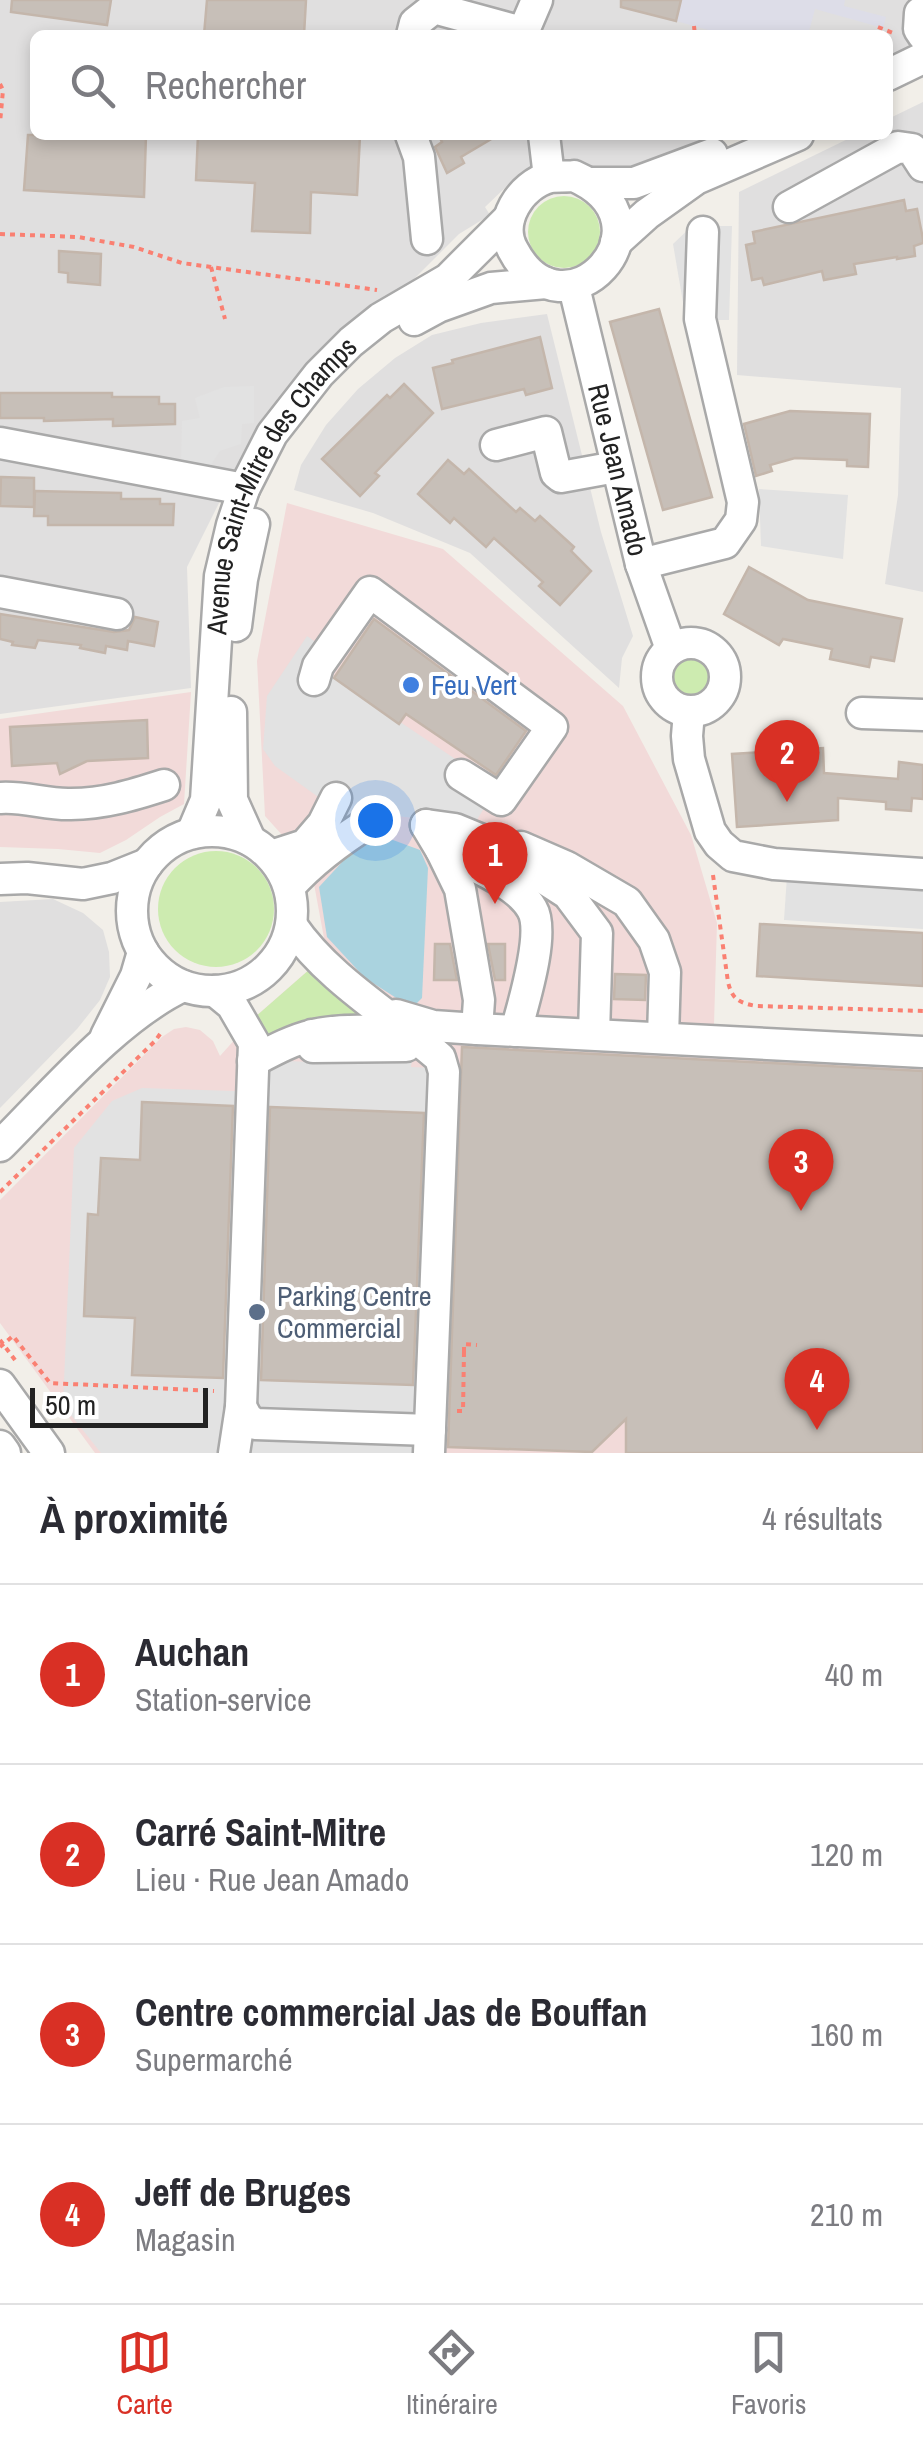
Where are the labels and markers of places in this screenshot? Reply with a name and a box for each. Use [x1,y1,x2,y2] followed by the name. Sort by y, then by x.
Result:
[431,666,517,704] place label: Feu Vert
[400,674,422,696] marker: Feu Vert
[754,720,820,802] pin: 2
[462,822,528,904] pin: 1
[768,1128,834,1211] pin: 3
[277,1277,431,1347] place label: Parking Centre Commercial
[246,1301,268,1323] marker: Parking Centre Commercial
[784,1348,850,1430] pin: 4

